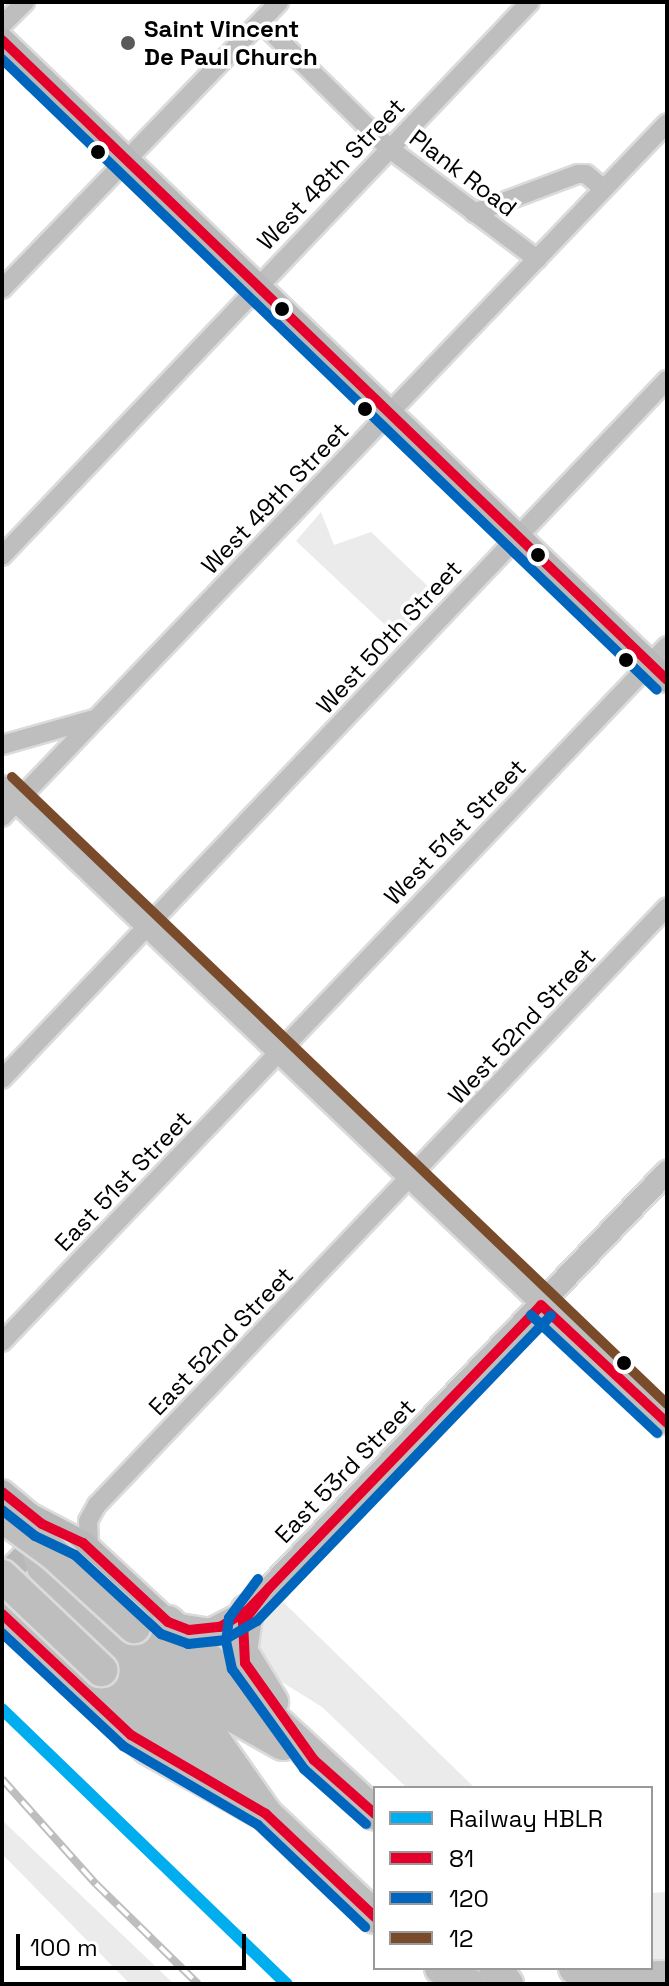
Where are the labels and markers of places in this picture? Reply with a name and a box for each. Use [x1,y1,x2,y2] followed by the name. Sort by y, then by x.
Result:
[144,15,318,71] place label: Saint Vincent De Paul Church
[119,34,137,52] marker: Saint Vincent De Paul Church
[90,144,106,160] unlabelled marker
[274,301,290,317] unlabelled marker
[357,401,373,417] unlabelled marker
[530,547,546,563] unlabelled marker
[618,652,634,668] unlabelled marker
[616,1355,632,1371] unlabelled marker

